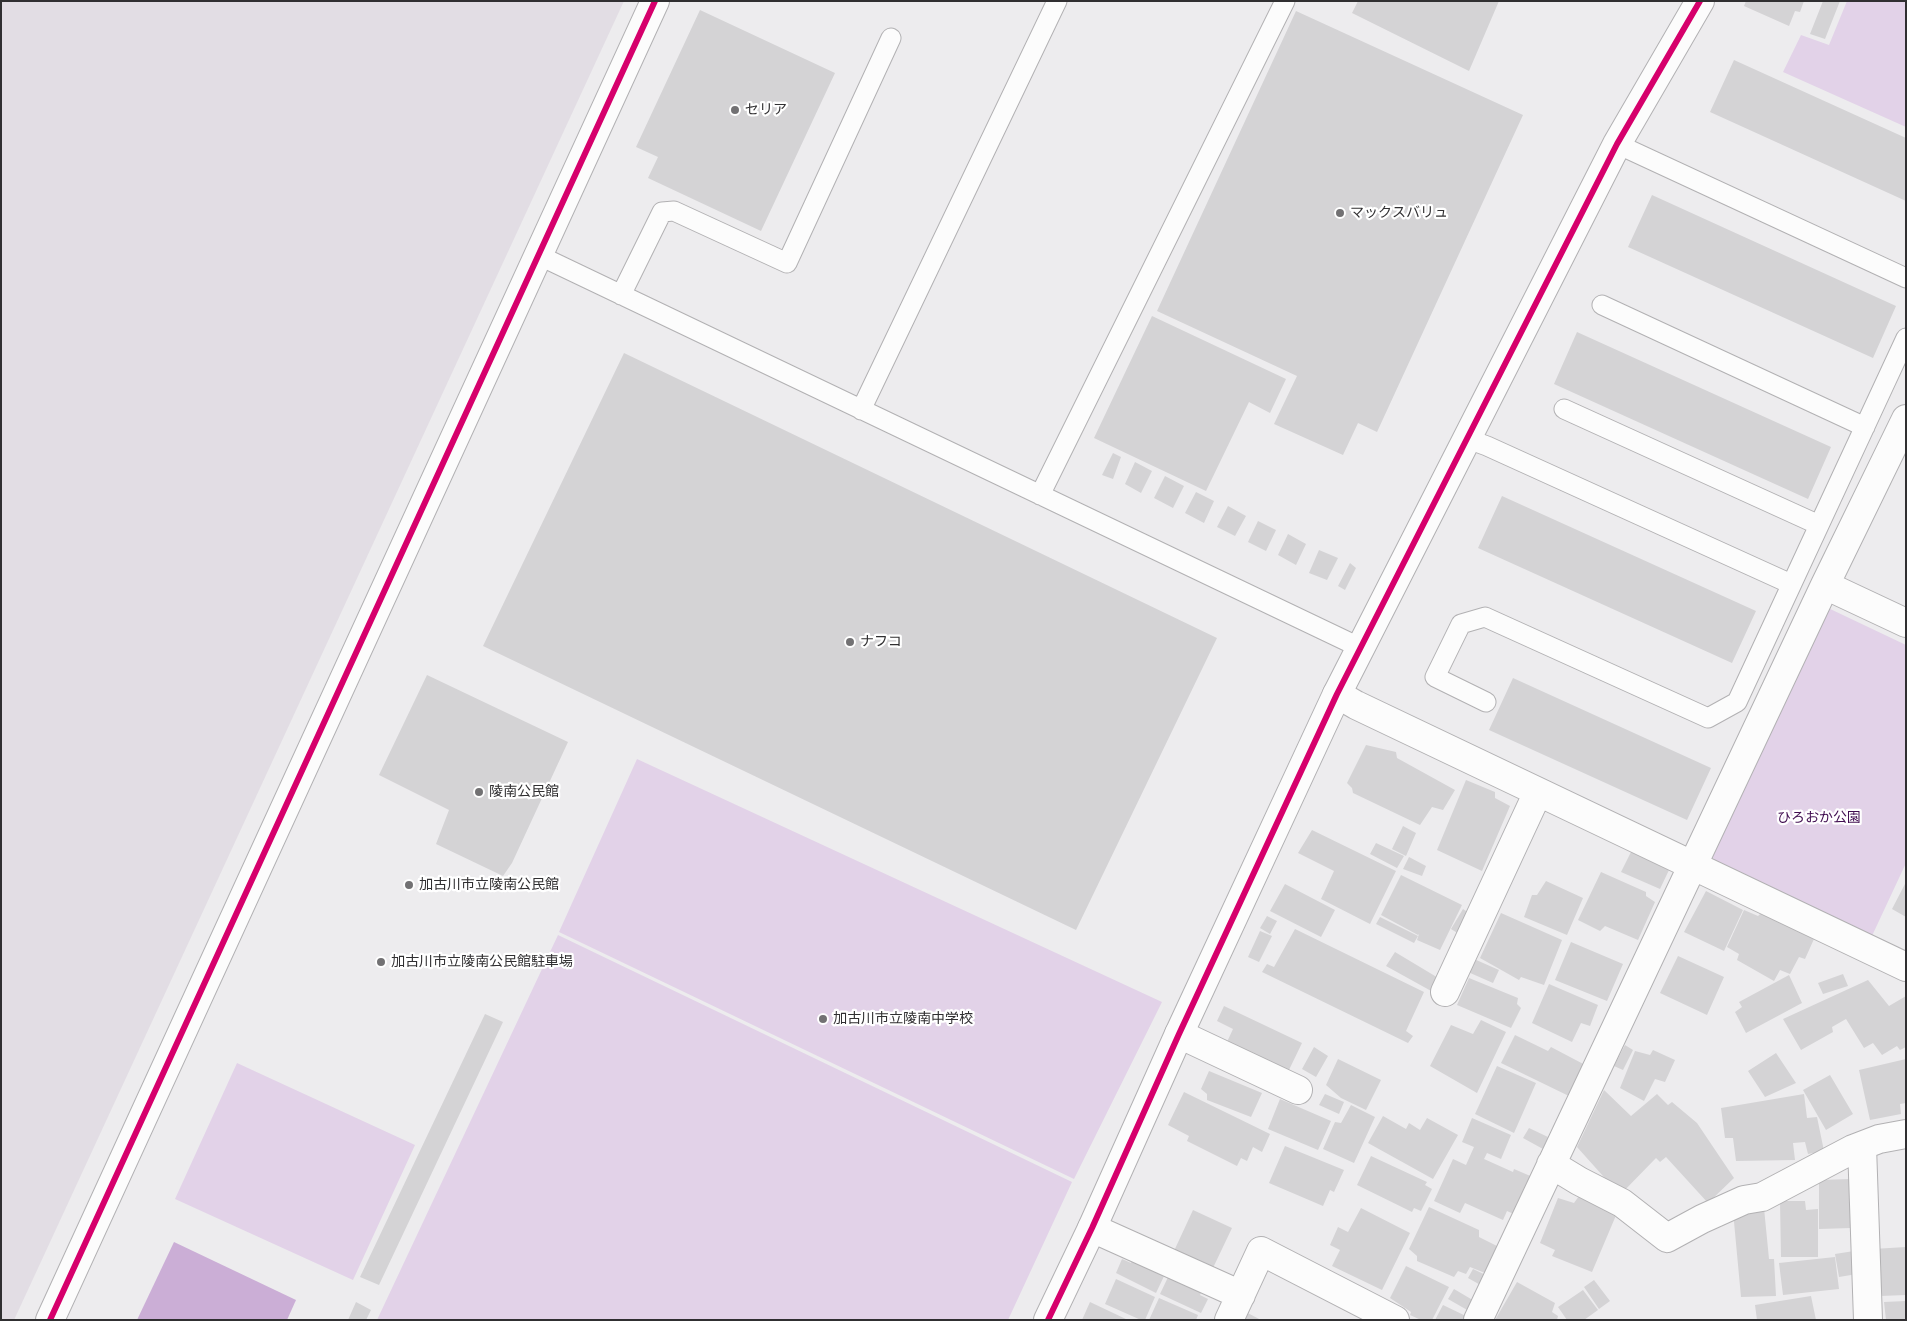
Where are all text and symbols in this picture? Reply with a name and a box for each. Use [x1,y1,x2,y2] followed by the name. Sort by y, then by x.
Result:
[745,102,787,118] place label: セリア
[729,104,741,116] marker: セリア
[1350,205,1448,221] place label: マックスバリュ
[1334,207,1346,219] marker: マックスバリュ
[860,634,902,650] place label: ナフコ
[844,636,856,648] marker: ナフコ
[489,784,559,800] place label: 陵南公民館
[473,786,485,798] marker: 陵南公民館
[1777,810,1861,826] park label: ひろおか公園
[419,877,559,893] place label: 加古川市立陵南公民館
[403,879,415,891] marker: 加古川市立陵南公民館
[391,954,573,970] place label: 加古川市立陵南公民館駐車場
[375,956,387,968] marker: 加古川市立陵南公民館駐車場
[833,1011,973,1027] place label: 加古川市立陵南中学校
[817,1013,829,1025] marker: 加古川市立陵南中学校

